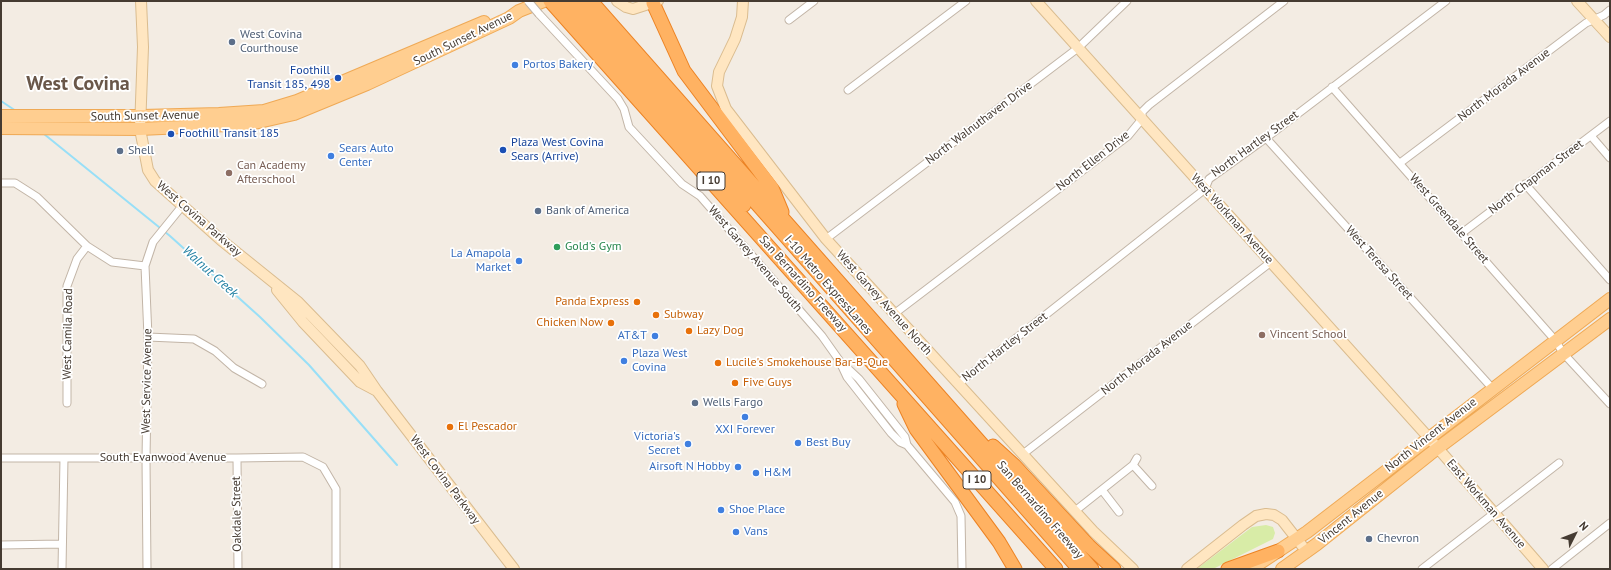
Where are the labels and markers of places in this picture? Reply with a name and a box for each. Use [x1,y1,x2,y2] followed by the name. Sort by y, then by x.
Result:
[240,28,302,56] place label: West Covina Courthouse
[227,37,237,47] marker: West Covina Courthouse
[523,58,593,72] place label: Portos Bakery
[510,60,520,70] marker: Portos Bakery
[247,64,330,92] place label: Foothill Transit 185, 498
[333,73,343,83] marker: Foothill Transit 185, 498
[179,127,279,141] place label: Foothill Transit 185
[166,129,176,139] marker: Foothill Transit 185
[511,136,604,164] place label: Plaza West Covina Sears (Arrive)
[339,142,394,170] place label: Sears Auto Center
[128,144,154,158] place label: Shell
[498,145,508,155] marker: Plaza West Covina Sears (Arrive)
[115,146,125,156] marker: Shell
[326,151,336,161] marker: Sears Auto Center
[237,159,305,187] place label: Can Academy Afterschool
[224,168,234,178] marker: Can Academy Afterschool
[546,204,629,218] place label: Bank of America
[533,206,543,216] marker: Bank of America
[565,240,622,254] place label: Gold's Gym
[552,242,562,252] marker: Gold's Gym
[451,247,511,275] place label: La Amapola Market
[514,256,524,266] marker: La Amapola Market
[555,295,629,309] place label: Panda Express
[632,297,642,307] marker: Panda Express
[664,308,704,322] place label: Subway
[651,310,661,320] marker: Subway
[536,316,603,330] place label: Chicken Now
[606,318,616,328] marker: Chicken Now
[697,324,744,338] place label: Lazy Dog
[684,326,694,336] marker: Lazy Dog
[1270,328,1346,342] place label: Vincent School
[618,329,647,343] place label: AT&T
[1257,330,1267,340] marker: Vincent School
[650,331,660,341] marker: AT&T
[632,347,687,375] place label: Plaza West Covina
[619,356,629,366] marker: Plaza West Covina
[726,356,888,370] place label: Lucile's Smokehouse Bar-B-Que
[713,358,723,368] marker: Lucile's Smokehouse Bar-B-Que
[743,376,792,390] place label: Five Guys
[730,378,740,388] marker: Five Guys
[703,396,763,410] place label: Wells Fargo
[690,398,700,408] marker: Wells Fargo
[740,412,750,422] marker: XXI Forever
[458,420,517,434] place label: El Pescador
[445,422,455,432] marker: El Pescador
[715,423,775,437] place label: XXI Forever
[634,430,680,458] place label: Victoria's Secret
[806,436,850,450] place label: Best Buy
[793,438,803,448] marker: Best Buy
[683,439,693,449] marker: Victoria's Secret
[649,460,730,474] place label: Airsoft N Hobby
[733,462,743,472] marker: Airsoft N Hobby
[764,466,791,480] place label: H&M
[751,468,761,478] marker: H&M
[729,503,785,517] place label: Shoe Place
[716,505,726,515] marker: Shoe Place
[744,525,768,539] place label: Vans
[731,527,741,537] marker: Vans
[1377,532,1419,546] place label: Chevron
[1364,534,1374,544] marker: Chevron

